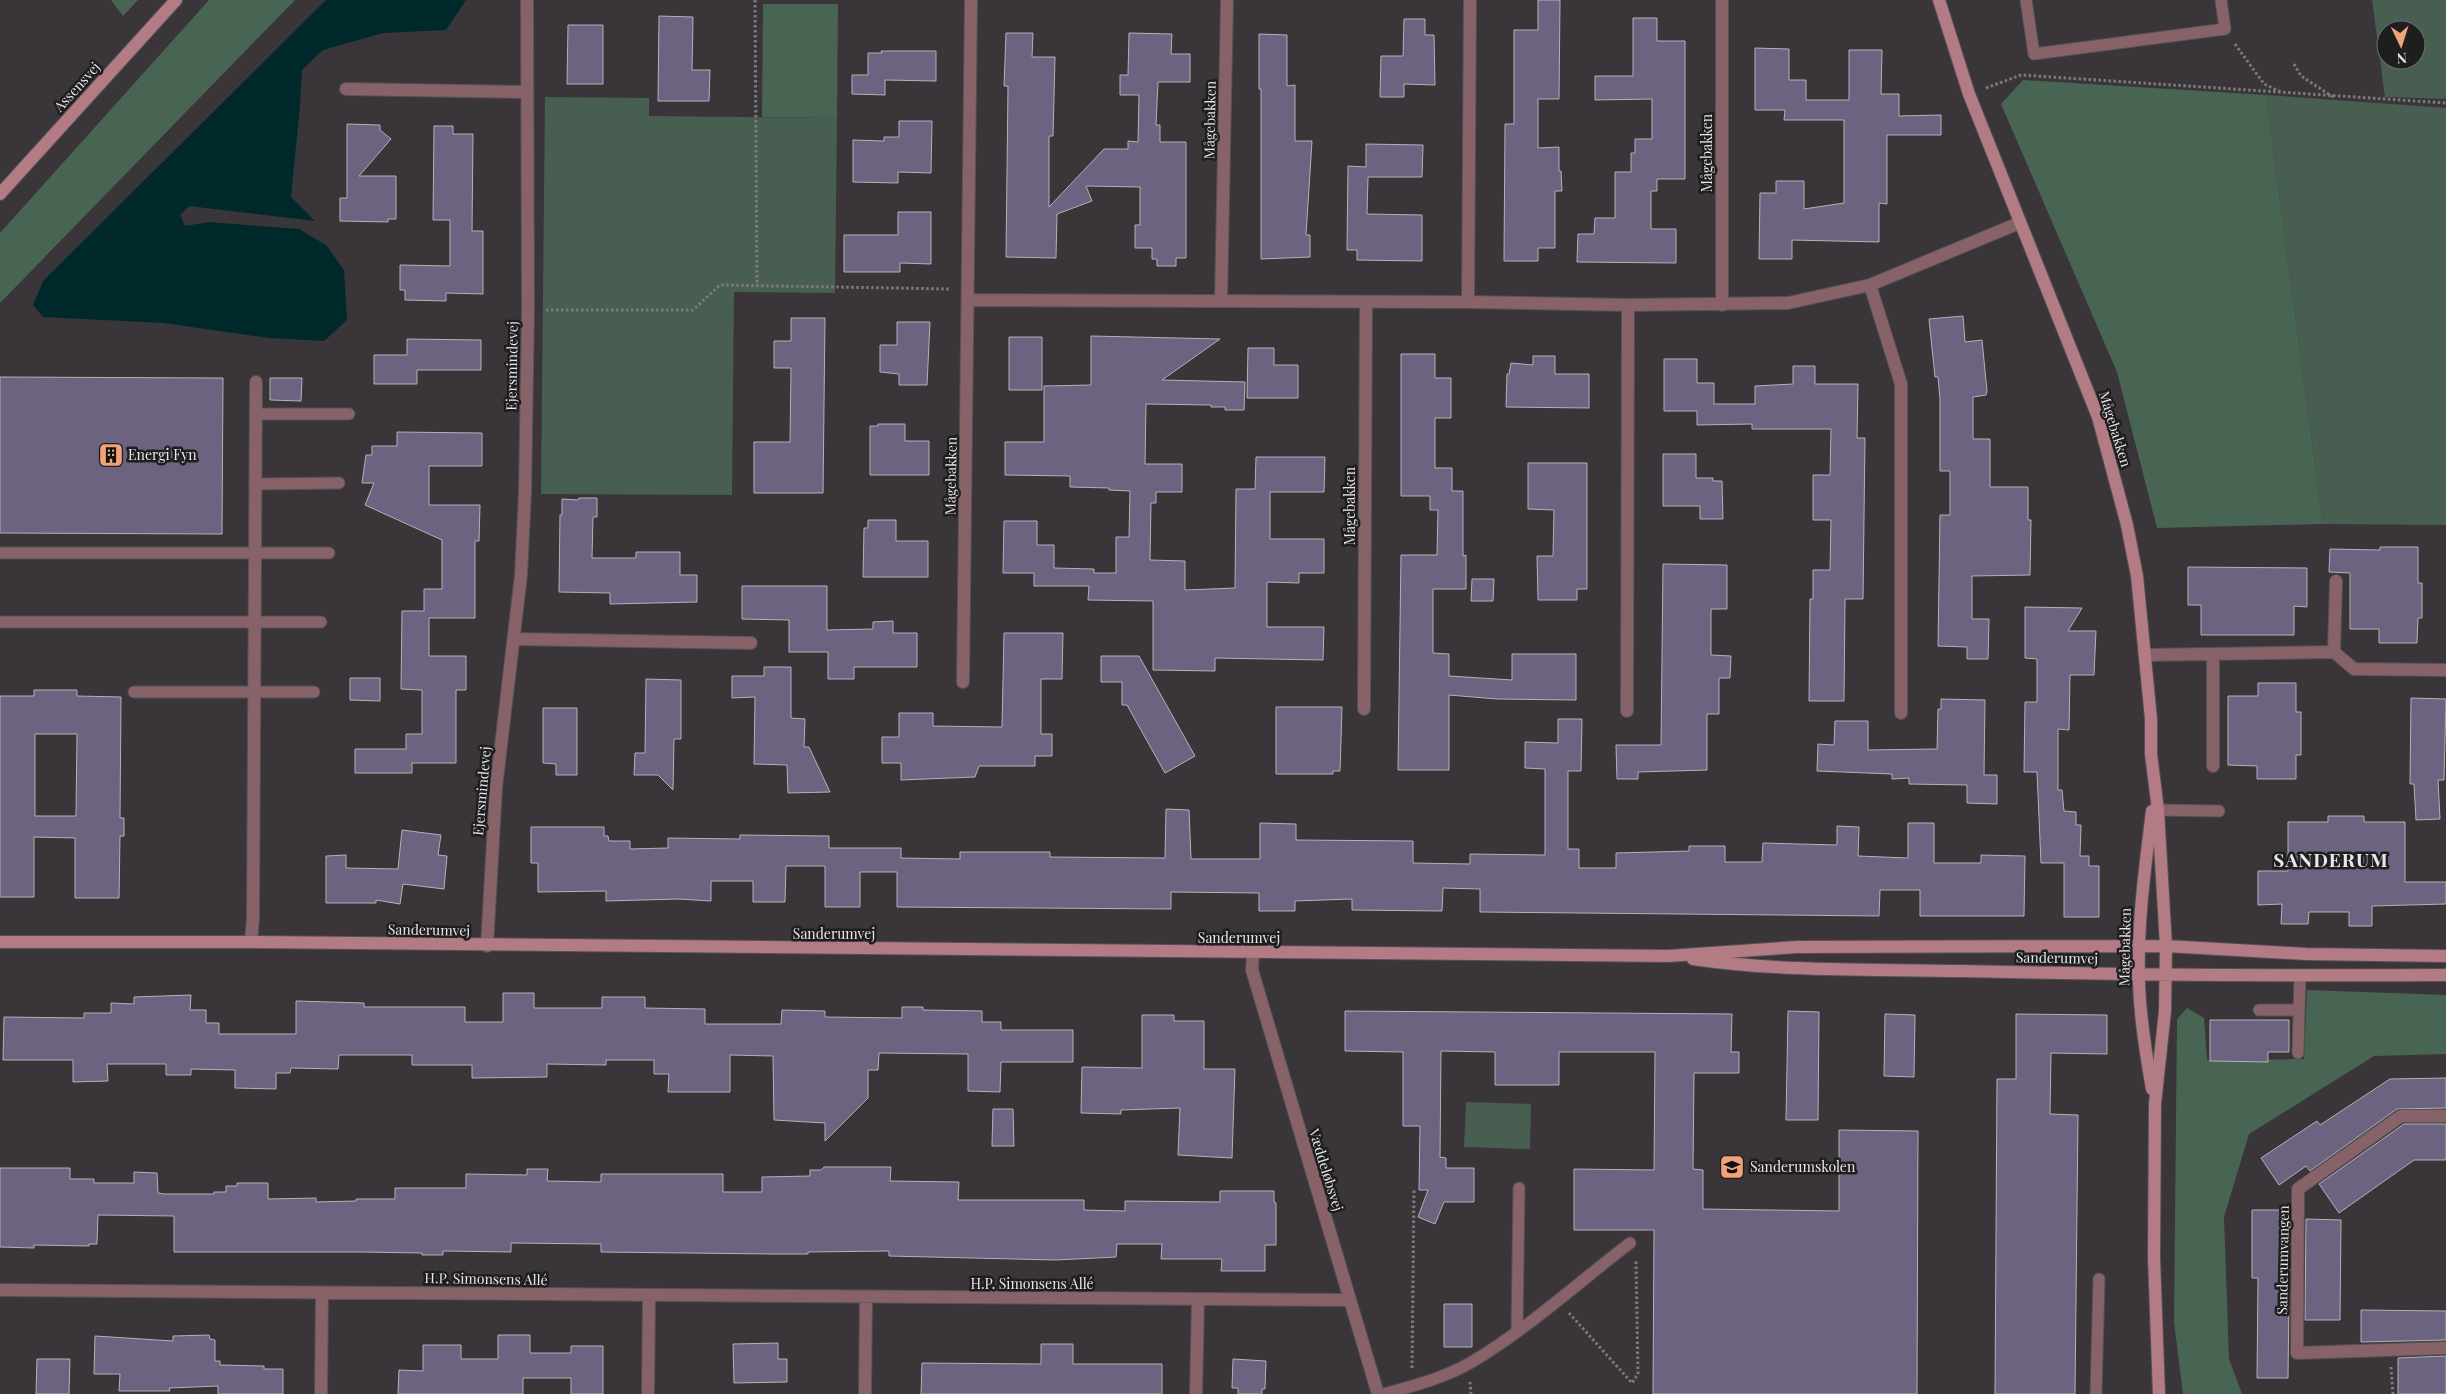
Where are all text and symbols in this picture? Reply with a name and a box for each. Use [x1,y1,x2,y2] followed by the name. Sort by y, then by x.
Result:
[2376,20,2426,70] north arrow
[2396,49,2408,68] text: N
[49,58,104,116] street label: Assensvej
[1199,80,1220,159] street label: Mågebakken
[1697,113,1716,192] street label: Mågebakken
[501,321,522,411] street label: Ejersmindevej
[2095,389,2136,470] street label: Mågebakken
[940,436,961,515] street label: Mågebakken
[98,442,124,468] building icon: Energi Fyn
[128,445,197,464] place label: Energi Fyn
[1340,466,1359,545] street label: Mågebakken
[468,746,495,836] street label: Ejersmindevej
[2273,846,2389,872] district label: SANDERUM
[2114,907,2135,986] street label: Mågebakken
[388,919,470,940] street label: Sanderumvej
[793,924,875,943] street label: Sanderumvej
[1198,928,1280,947] street label: Sanderumvej
[2016,947,2098,968] street label: Sanderumvej
[1305,1125,1348,1213] street label: Væddeløbsvej
[1719,1154,1745,1180] school or university icon: Sanderumskolen
[1750,1157,1856,1176] place label: Sanderumskolen
[2272,1204,2293,1315] street label: Sanderumvangen
[424,1268,548,1289] street label: H.P. Simonsens Allé
[970,1274,1094,1293] street label: H.P. Simonsens Allé

